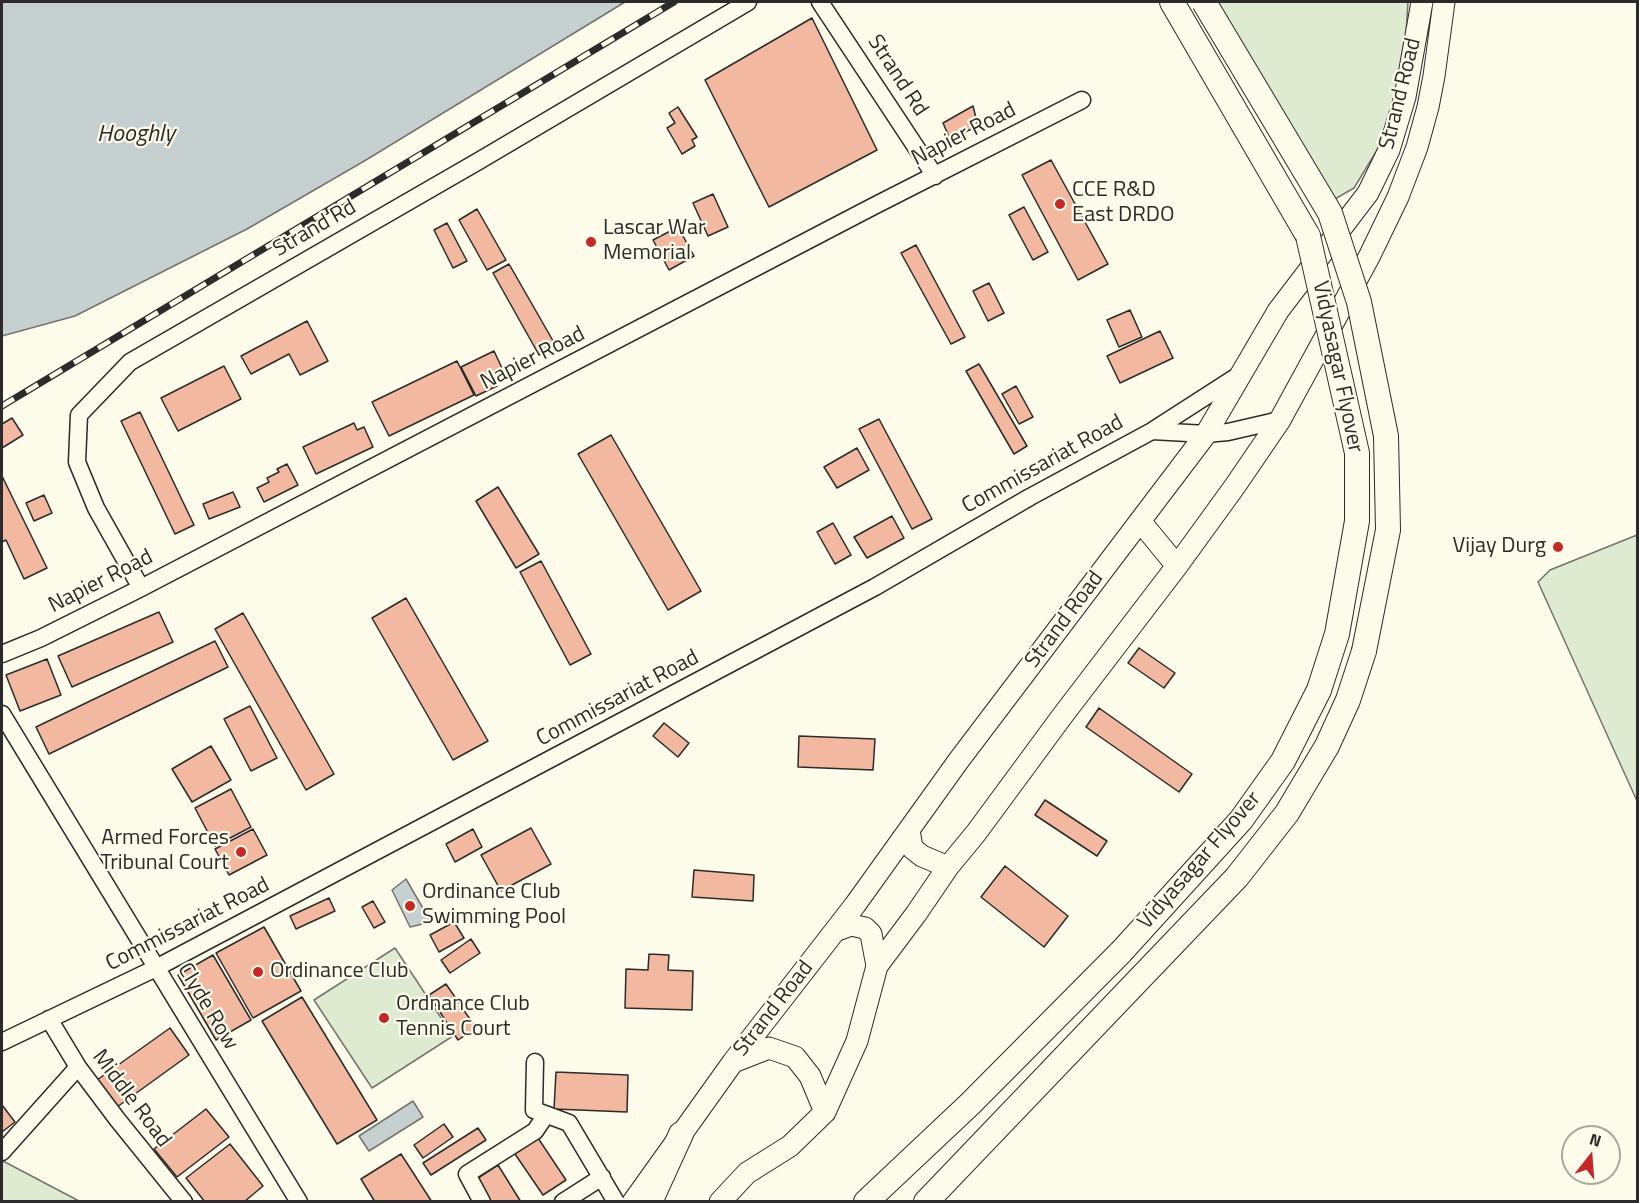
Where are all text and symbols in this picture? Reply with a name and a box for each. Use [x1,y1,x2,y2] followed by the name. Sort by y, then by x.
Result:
[861,30,933,122] street label: Strand Rd
[1374,35,1428,153] street label: Strand Road
[907,97,1021,173] street label: Napier Road
[97,121,175,149] water label: Hooghly
[1072,178,1174,230] place label: CCE R&D East DRDO
[269,195,361,263] street label: Strand Rd
[1053,197,1067,211] marker: CCE R&D East DRDO
[603,216,706,268] place label: Lascar War Memorial
[584,235,598,249] marker: Lascar War Memorial
[1306,279,1368,455] street label: Vidyasagar Flyover
[476,321,590,397] street label: Napier Road
[958,410,1128,520] street label: Commissariat Road
[1453,534,1546,560] place label: Vijay Durg
[1551,540,1565,554] marker: Vijay Durg
[44,544,158,620] street label: Napier Road
[1020,567,1110,673] street label: Strand Road
[532,645,704,753] street label: Commissariat Road
[1133,787,1267,935] street label: Vidyasagar Flyover
[100,826,229,878] place label: Armed Forces Tribunal Court
[234,845,248,859] marker: Armed Forces Tribunal Court
[102,872,274,978] street label: Commissariat Road
[422,880,566,932] place label: Ordinance Club Swimming Pool
[403,899,417,913] marker: Ordinance Club Swimming Pool
[729,956,819,1062] street label: Strand Road
[171,959,243,1055] street label: Clyde Row
[270,959,409,985] place label: Ordinance Club
[251,965,265,979] marker: Ordinance Club
[396,992,530,1044] place label: Ordnance Club Tennis Court
[377,1011,391,1025] marker: Ordnance Club Tennis Court
[86,1045,176,1153] street label: Middle Road
[1561,1125,1621,1185] north arrow
[1587,1127,1604,1153] text: N

